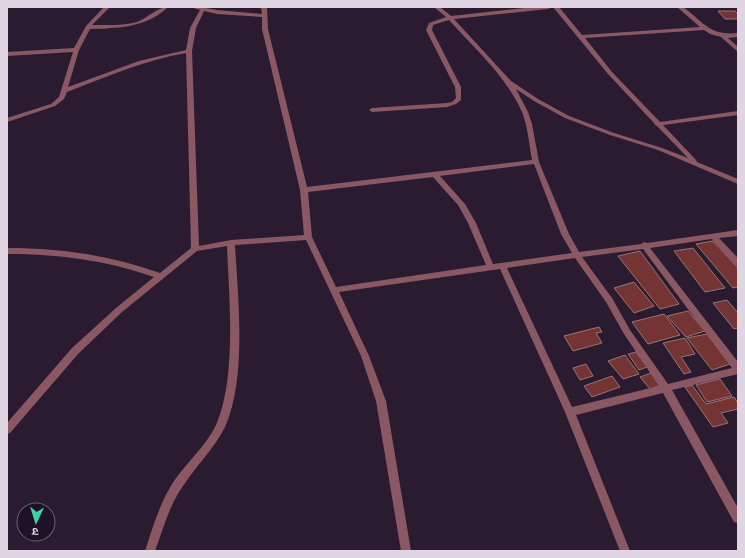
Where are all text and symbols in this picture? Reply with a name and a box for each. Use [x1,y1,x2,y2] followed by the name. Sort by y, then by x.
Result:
[16,502,56,542] north arrow
[31,525,39,538] text: उ

